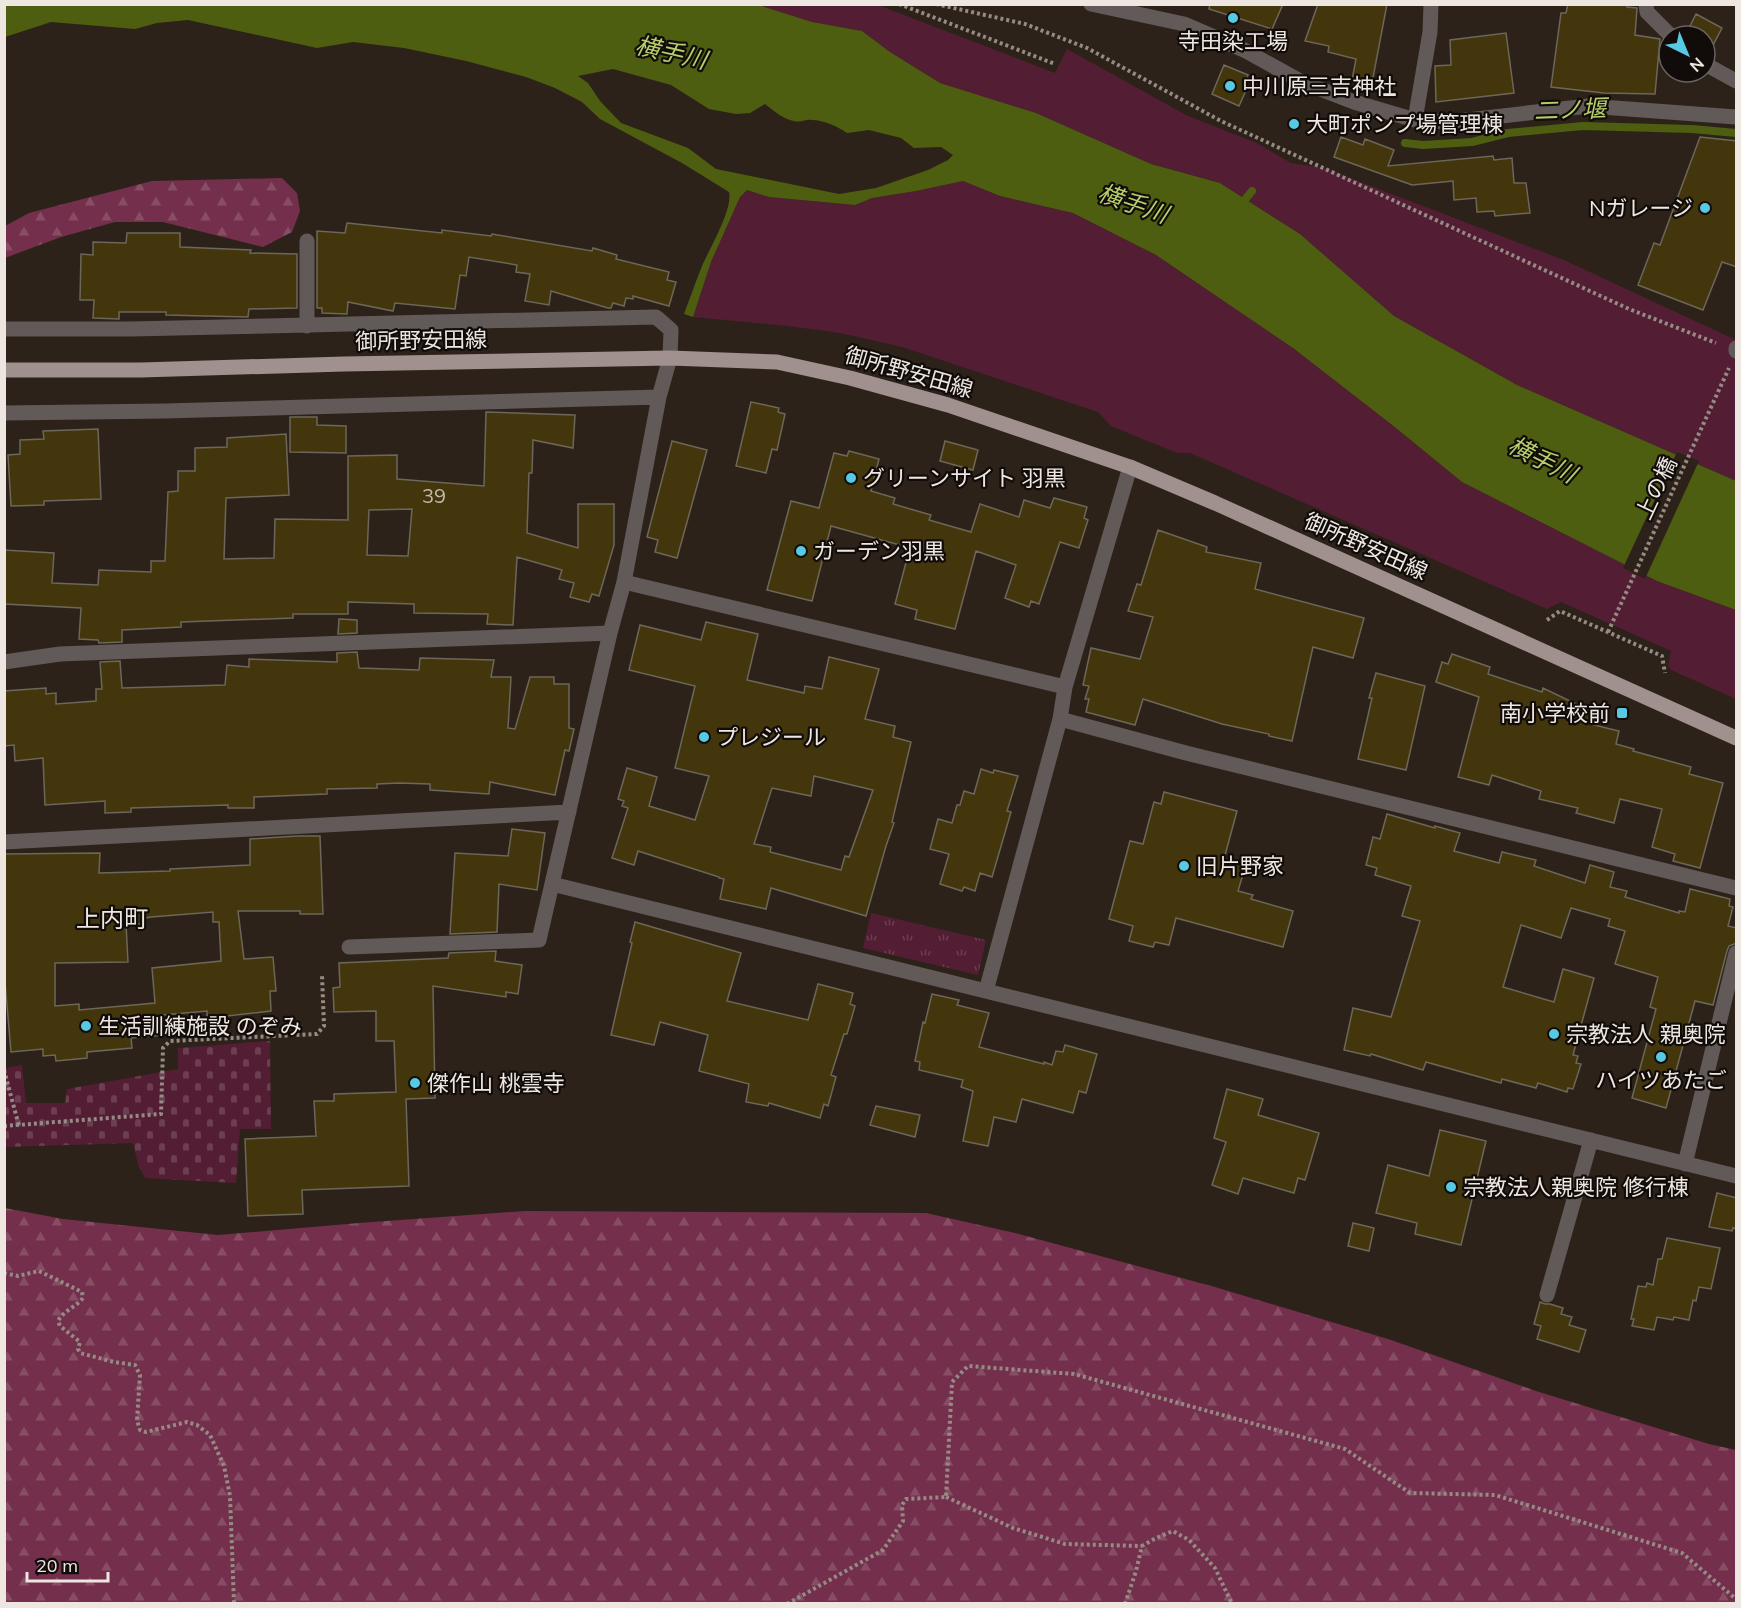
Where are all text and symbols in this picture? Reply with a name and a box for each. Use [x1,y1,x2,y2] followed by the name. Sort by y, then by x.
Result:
[1226,11,1240,25] marker: 寺田染工場
[1657,24,1717,84] north arrow
[1178,27,1288,55] place label: 寺田染工場
[633,29,713,75] water label: 横手川
[1686,54,1708,76] text: N
[1242,72,1396,100] place label: 中川原三吉神社
[1223,79,1237,93] marker: 中川原三吉神社
[1533,93,1610,125] water label: 二ノ堰
[1306,110,1503,138] place label: 大町ポンプ場管理棟
[1287,117,1301,131] marker: 大町ポンプ場管理棟
[1094,177,1175,230] water label: 横手川
[1589,194,1693,222] place label: Nガレージ
[1698,201,1712,215] marker: Nガレージ
[355,325,487,355] street label: 御所野安田線
[842,340,976,404] street label: 御所野安田線
[1504,429,1584,490] water label: 横手川
[1629,452,1683,524] street label: 上の橋
[863,464,1066,492] place label: グリーンサイト 羽黒
[844,471,858,485] marker: グリーンサイト 羽黒
[422,483,446,508] house number: 39
[1300,506,1432,586] street label: 御所野安田線
[813,537,945,565] place label: ガーデン羽黒
[794,544,808,558] marker: ガーデン羽黒
[1500,699,1610,727] place label: 南小学校前
[1615,706,1629,720] marker: 南小学校前
[716,723,826,751] place label: プレジール
[697,730,711,744] marker: プレジール
[1196,852,1284,880] place label: 旧片野家
[1177,859,1191,873] marker: 旧片野家
[76,903,148,933] district label: 上内町
[98,1012,302,1040] place label: 生活訓練施設 のぞみ
[79,1019,93,1033] marker: 生活訓練施設 のぞみ
[1566,1020,1726,1048] place label: 宗教法人 親奥院
[1547,1027,1561,1041] marker: 宗教法人 親奥院
[1654,1050,1668,1064] marker: ハイツあたご
[1595,1066,1727,1094] place label: ハイツあたご
[427,1069,565,1097] place label: 傑作山 桃雲寺
[408,1076,422,1090] marker: 傑作山 桃雲寺
[1463,1173,1689,1201] place label: 宗教法人親奥院 修行棟
[1444,1180,1458,1194] marker: 宗教法人親奥院 修行棟
[27,1545,108,1583] scale bar
[36,1554,78,1577] text: 20 m

